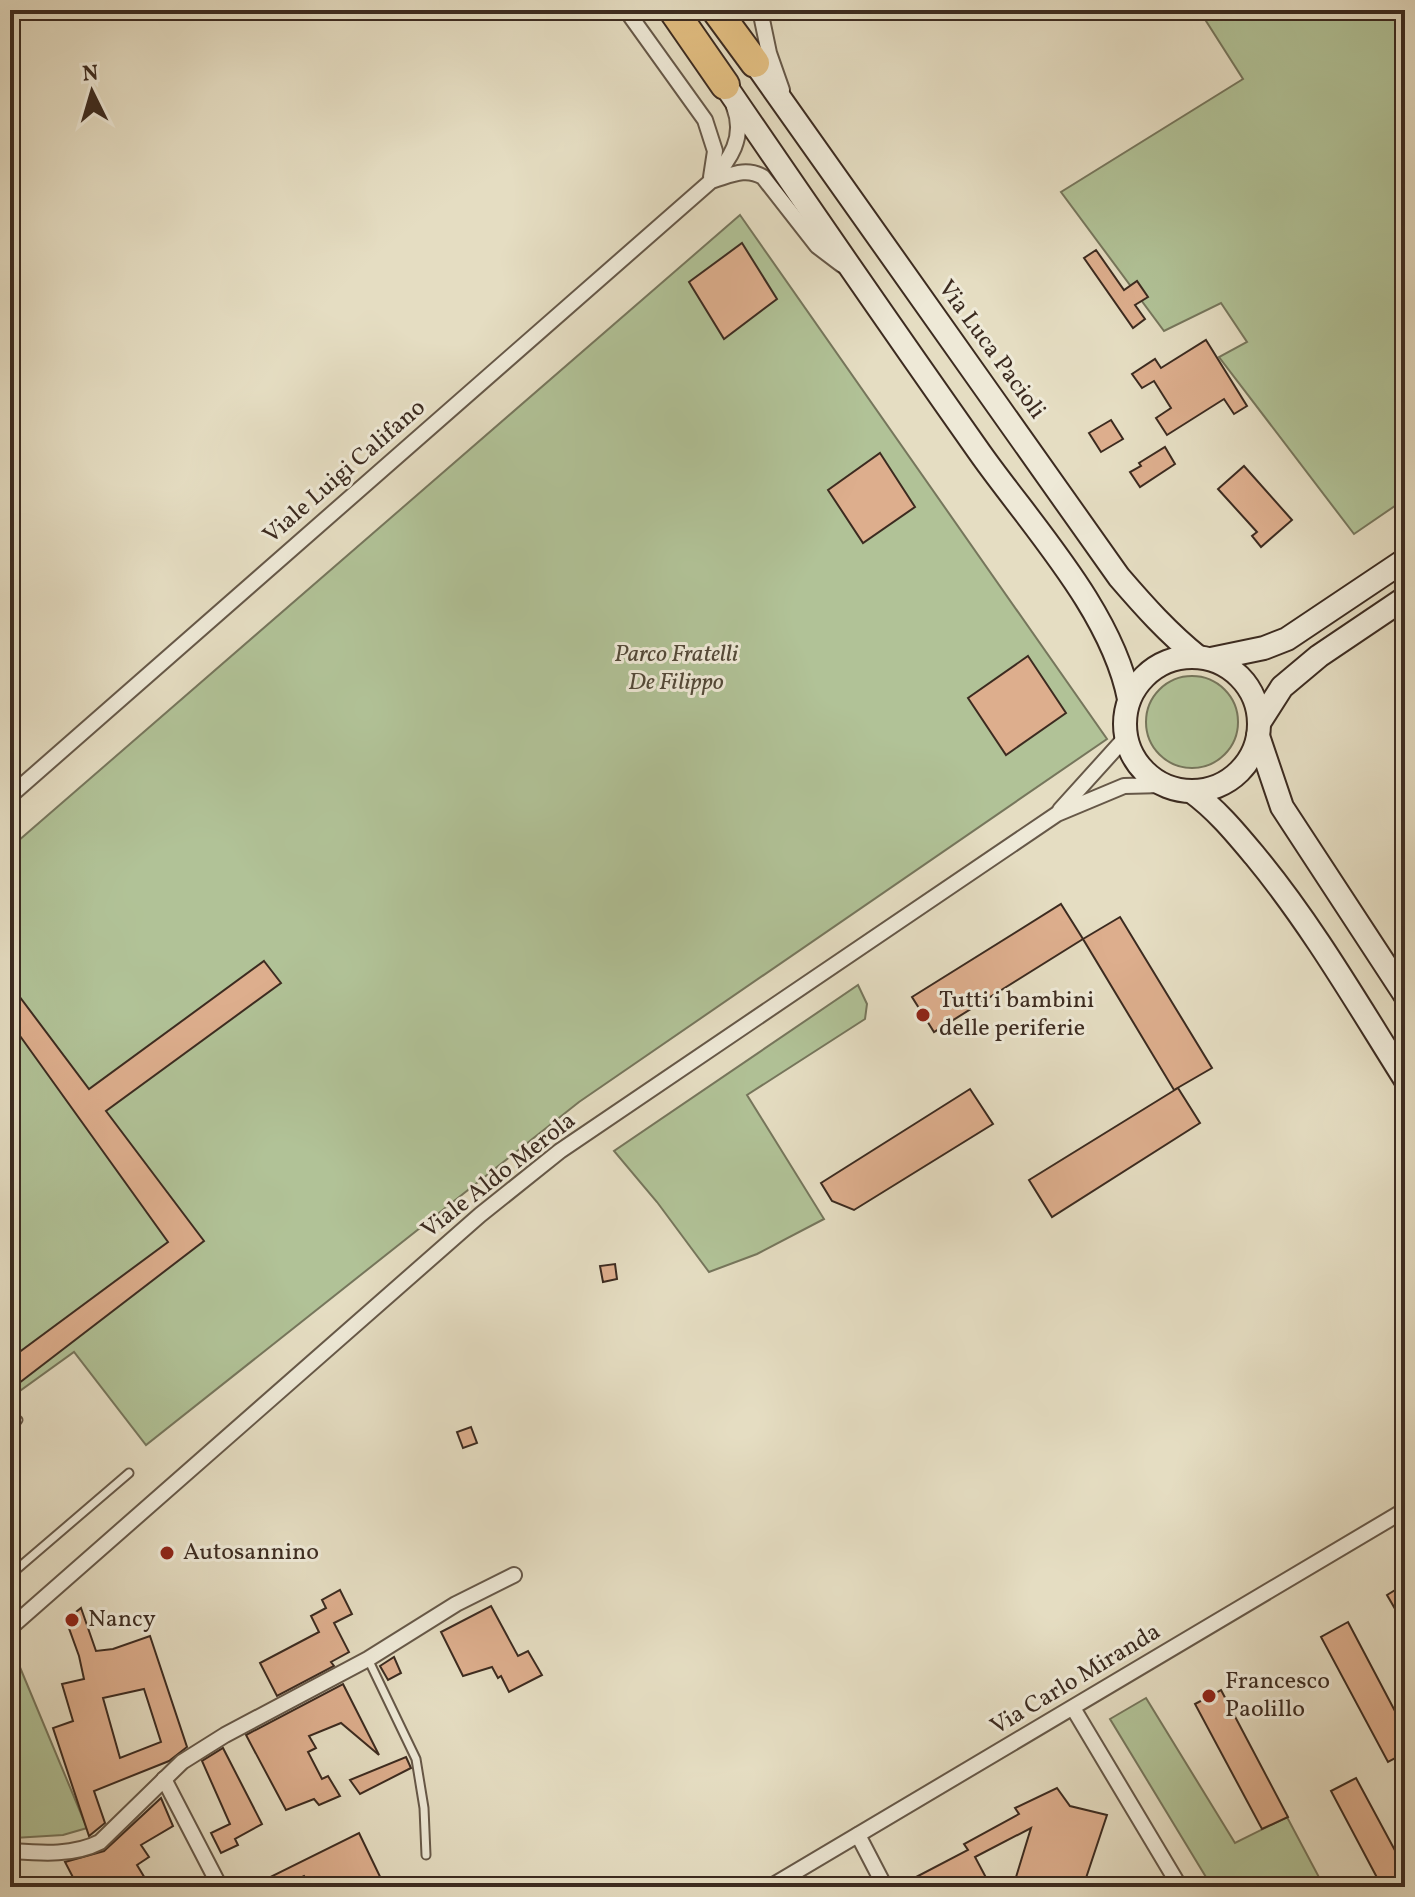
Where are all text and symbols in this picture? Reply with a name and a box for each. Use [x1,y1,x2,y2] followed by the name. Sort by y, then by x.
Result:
[52,52,132,132] north arrow
[81,58,100,91] text: N
[929,273,1053,427] street label: Via Luca Pacioli
[256,392,434,552] street label: Viale Luigi Califano
[614,638,739,700] park label: Parco Fratelli De Filippo
[939,984,1094,1046] place label: Tutti i bambini delle periferie
[914,1006,932,1024] marker: Tutti i bambini delle periferie
[414,1105,584,1247] street label: Viale Aldo Merola
[183,1536,319,1570] place label: Autosannino
[158,1544,176,1562] marker: Autosannino
[88,1603,156,1637] place label: Nancy
[63,1611,81,1629] marker: Nancy
[985,1616,1167,1744] street label: Via Carlo Miranda
[1225,1665,1330,1727] place label: Francesco Paolillo
[1200,1687,1218,1705] marker: Francesco Paolillo

